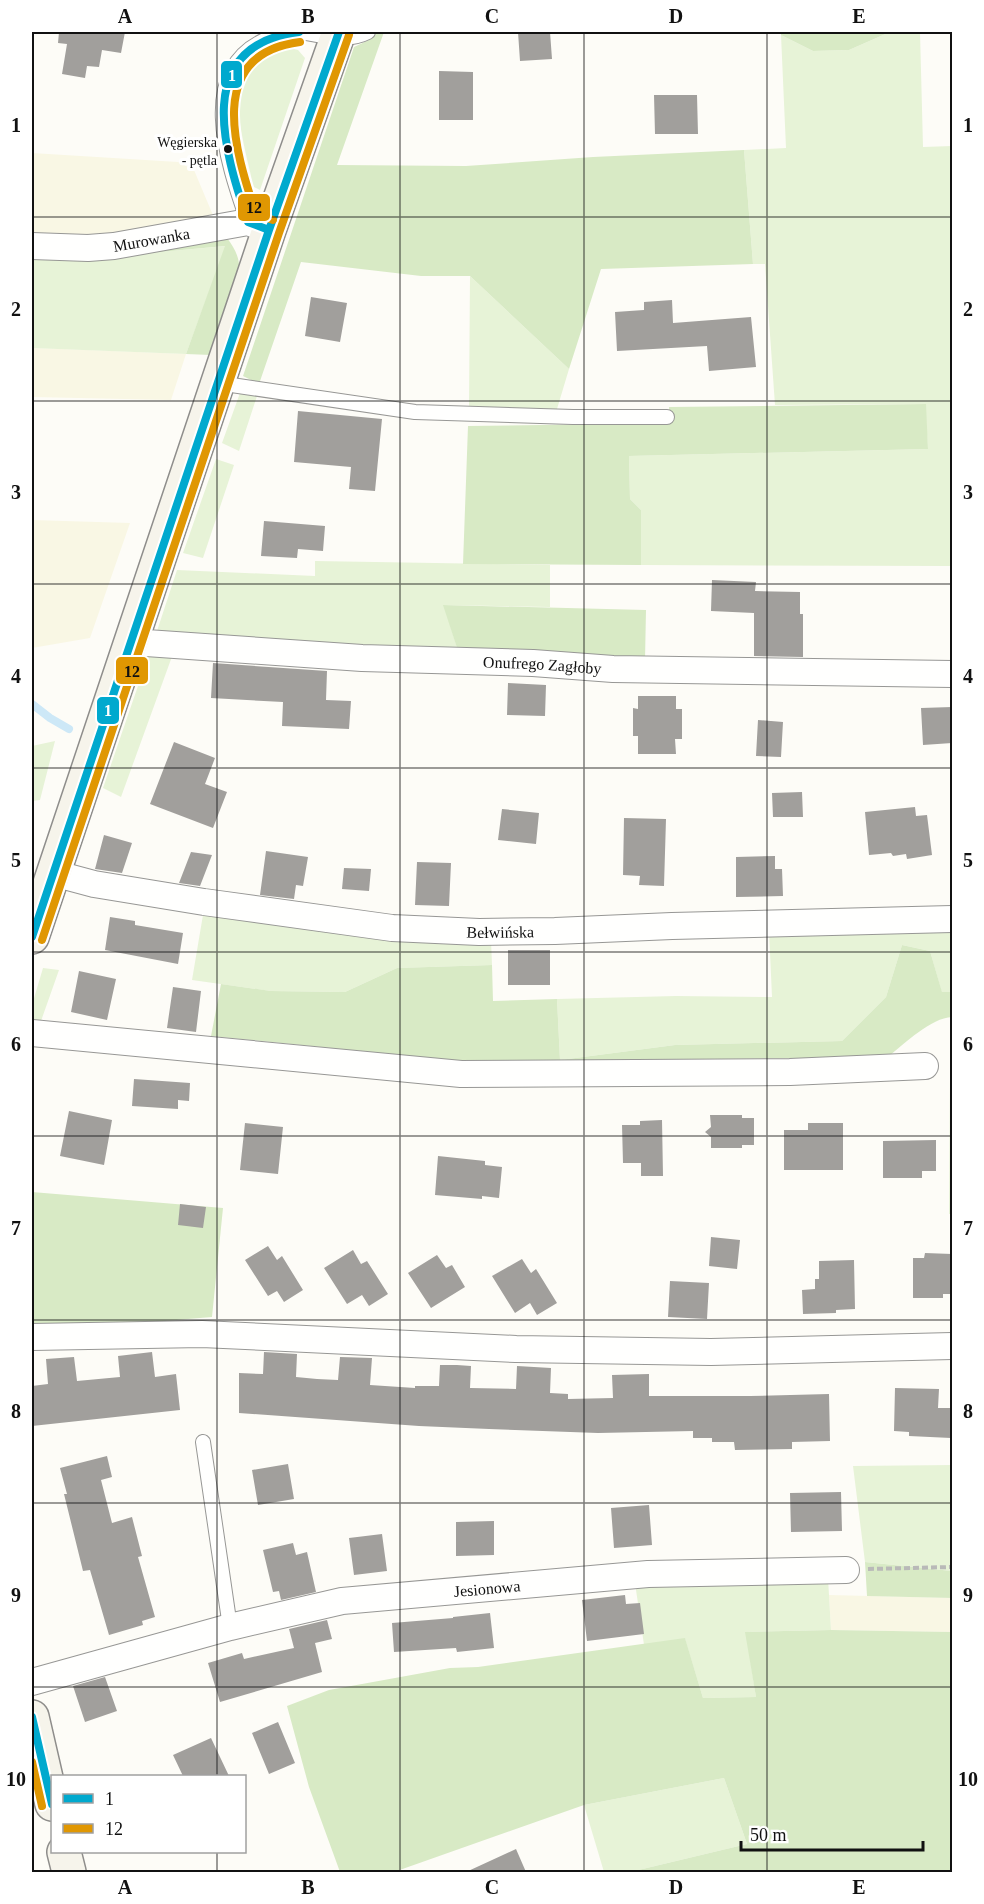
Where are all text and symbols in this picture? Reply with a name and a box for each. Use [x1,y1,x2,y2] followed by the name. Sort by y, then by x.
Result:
[118,5,133,27] text: A
[301,5,315,27] text: B
[485,5,499,27] text: C
[669,5,683,27] text: D
[852,5,866,27] text: E
[220,60,243,89] line badge: 1
[228,67,236,84] text: 1
[11,114,21,136] text: 1
[963,114,973,136] text: 1
[157,135,218,168] place label: Węgierska - pętla
[222,143,234,155] marker: Węgierska - pętla
[237,193,271,222] line badge: 12
[246,199,262,216] text: 12
[112,225,191,255] street label: Murowanka
[11,298,21,320] text: 2
[963,298,973,320] text: 2
[11,481,21,503] text: 3
[963,481,973,503] text: 3
[483,654,602,678] street label: Onufrego Zagłoby
[115,656,149,685] line badge: 12
[124,663,140,680] text: 12
[11,665,21,687] text: 4
[963,665,973,687] text: 4
[96,696,120,725] line badge: 1
[104,702,112,719] text: 1
[11,849,21,871] text: 5
[963,849,973,871] text: 5
[466,923,534,941] street label: Bełwińska
[11,1033,21,1055] text: 6
[963,1033,973,1055] text: 6
[11,1217,21,1239] text: 7
[963,1217,973,1239] text: 7
[11,1400,21,1422] text: 8
[963,1400,973,1422] text: 8
[453,1577,521,1600] street label: Jesionowa
[11,1584,21,1606] text: 9
[963,1584,973,1606] text: 9
[6,1768,26,1790] text: 10
[958,1768,978,1790] text: 10
[51,1775,246,1853] legend
[105,1789,114,1809] text: 1
[741,1814,922,1852] scale bar
[105,1819,123,1839] text: 12
[750,1825,787,1845] text: 50 m
[118,1876,133,1898] text: A
[301,1876,315,1898] text: B
[485,1876,499,1898] text: C
[669,1876,683,1898] text: D
[852,1876,866,1898] text: E

